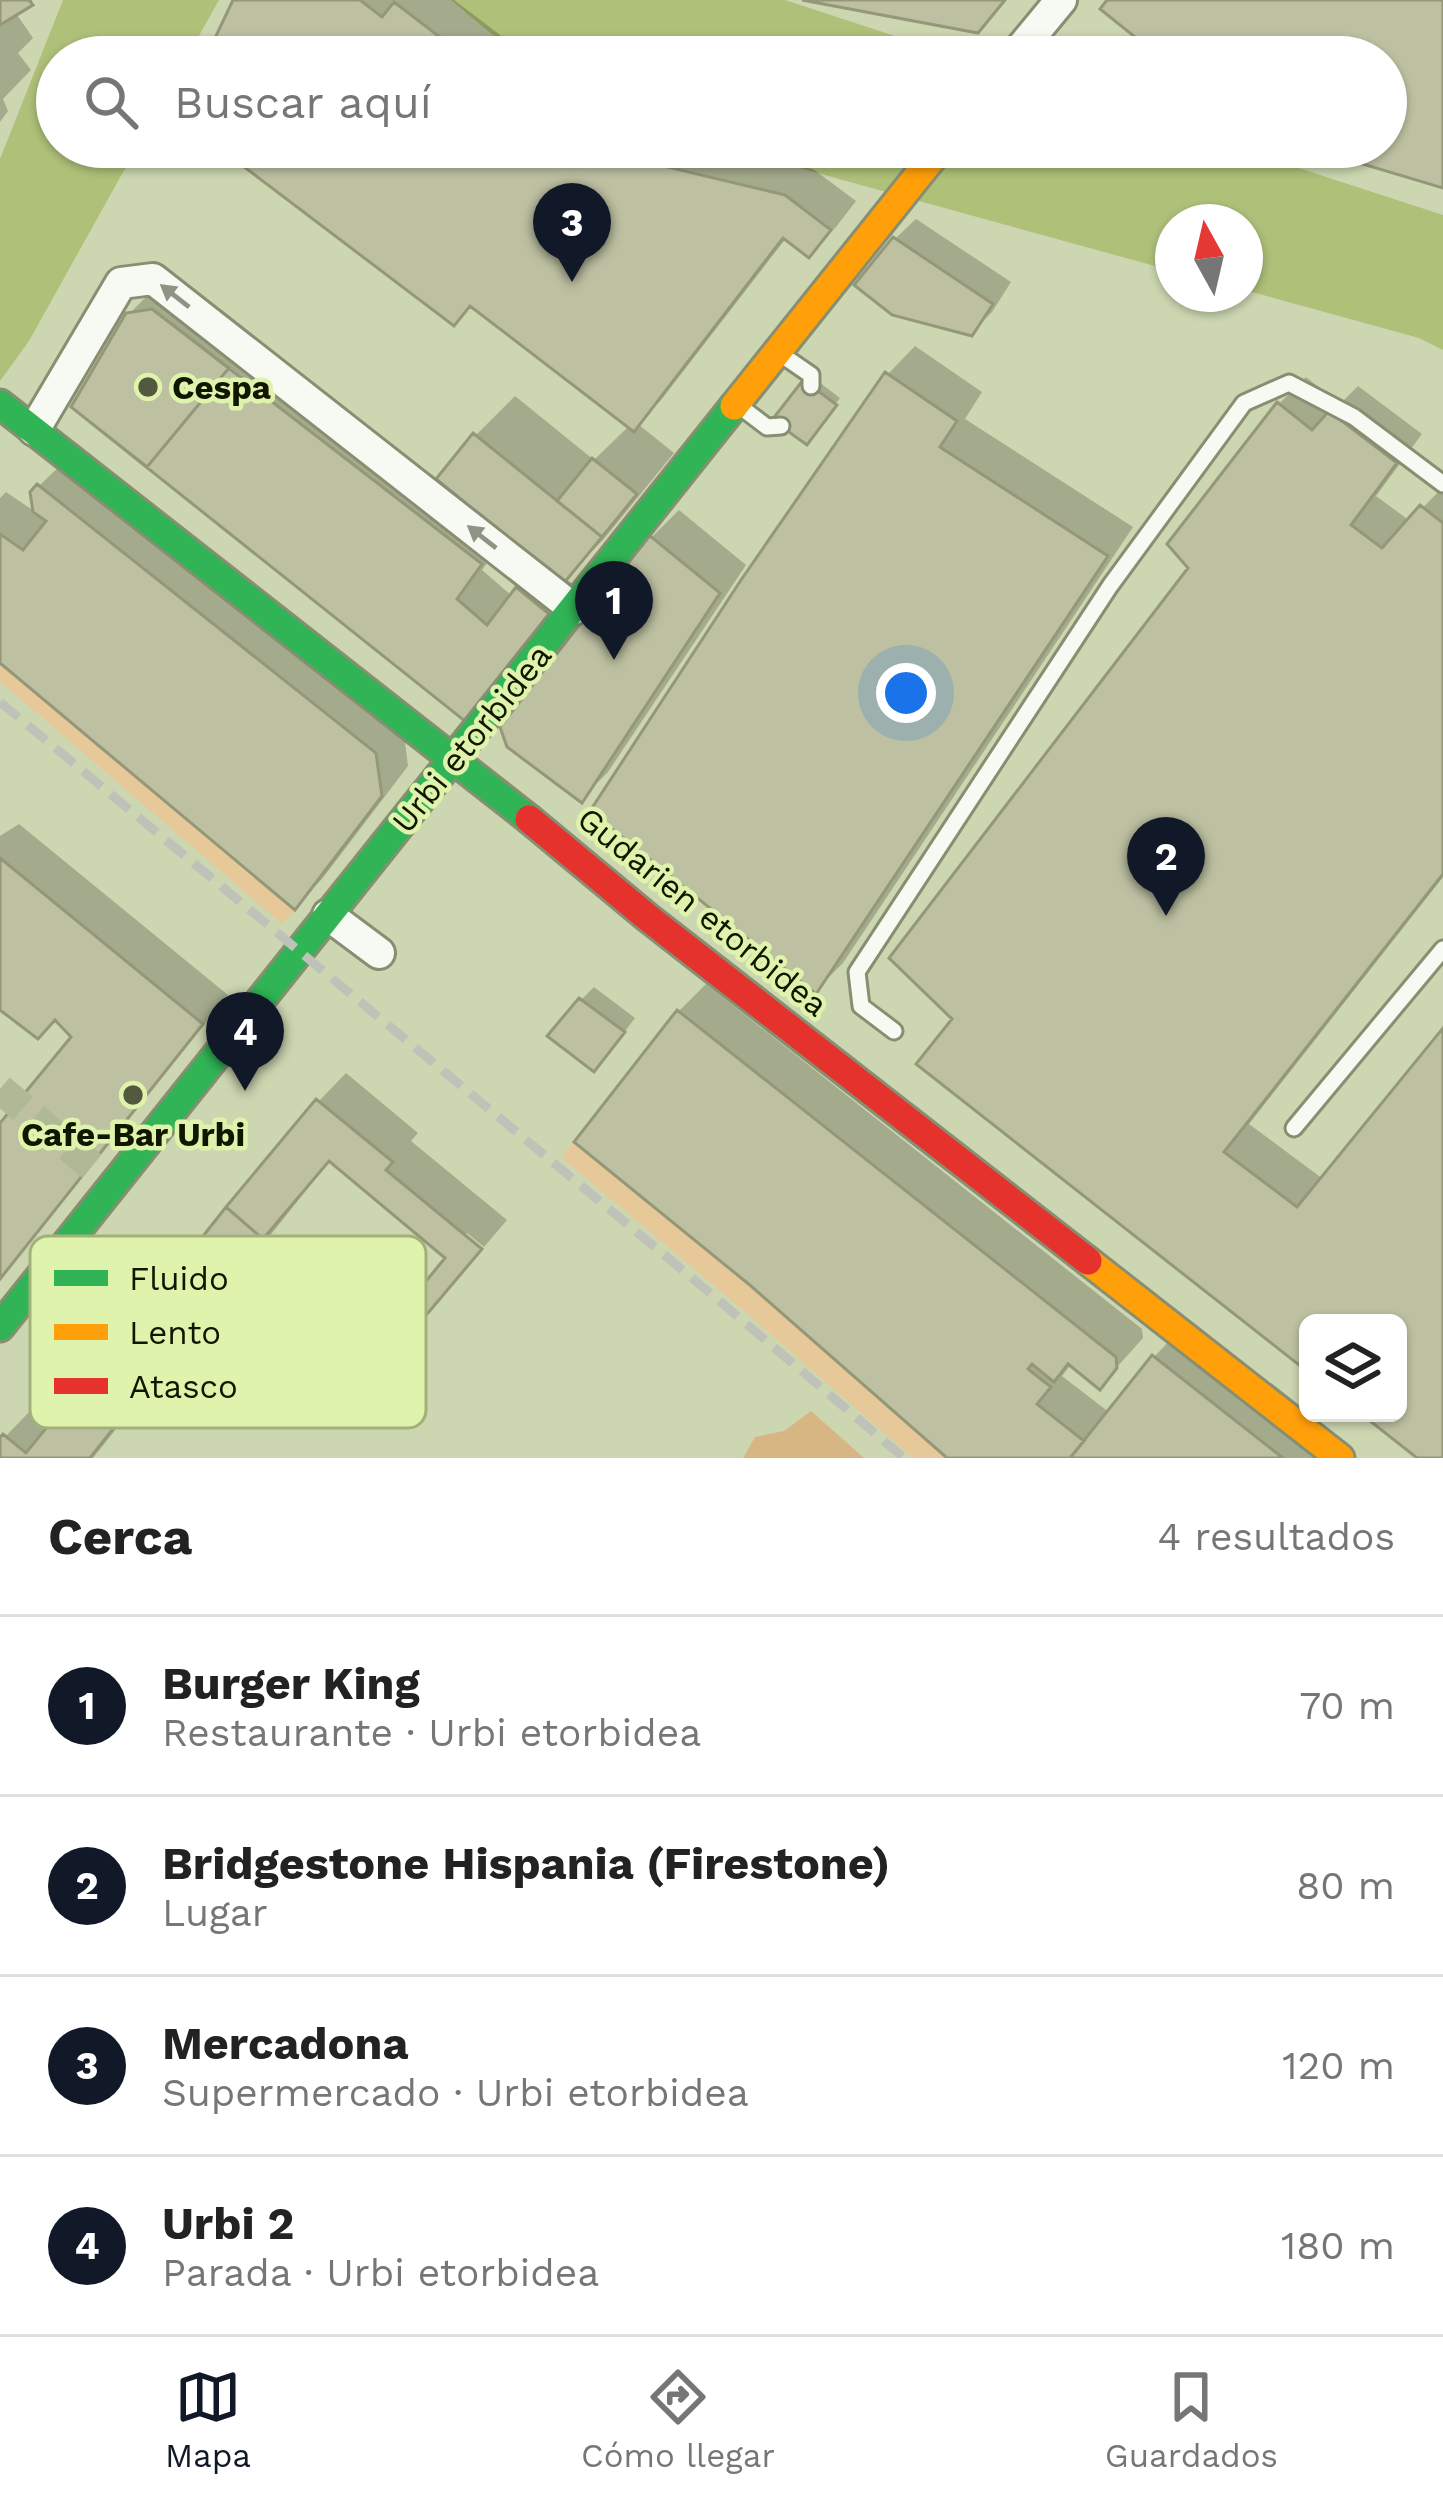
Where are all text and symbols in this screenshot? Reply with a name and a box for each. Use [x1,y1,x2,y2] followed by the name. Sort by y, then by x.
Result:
[36,36,1407,168] search box
[78,69,144,135] icon: search
[174,76,432,129] text: Buscar aquí
[533,183,611,282] pin: 3
[1155,204,1263,312] north arrow
[160,284,191,309] one-way arrow
[172,368,271,407] place label: Cespa
[135,374,161,400] marker: Cespa
[467,525,498,550] one-way arrow
[575,561,653,660] pin: 1
[384,636,559,840] street label: Urbi etorbidea
[876,663,936,723] your location
[570,799,835,1024] street label: Gudarien etorbidea
[1127,817,1205,916] pin: 2
[206,992,284,1091] pin: 4
[120,1082,146,1108] marker: Cafe-Bar Urbi
[21,1115,245,1154] place label: Cafe-Bar Urbi
[30,1236,426,1428] legend
[129,1259,229,1298] text: Fluido
[129,1313,221,1352] text: Lento
[1299,1314,1407,1422] map controls
[1299,1314,1407,1422] button: layers
[129,1367,238,1406] text: Atasco
[48,1507,192,1566] text: Cerca
[1157,1514,1395,1559] text: 4 resultados
[162,1657,420,1710] text: Burger King
[79,1683,95,1728] text: 1
[1299,1683,1395,1728] text: 70 m
[162,1710,701,1755] text: Restaurante · Urbi etorbidea
[162,1837,890,1890] text: Bridgestone Hispania (Firestone)
[75,1863,99,1908] text: 2
[1296,1863,1395,1908] text: 80 m
[162,1890,268,1935] text: Lugar
[162,2017,408,2070] text: Mercadona
[75,2043,99,2088] text: 3
[1282,2043,1395,2088] text: 120 m
[162,2070,749,2115] text: Supermercado · Urbi etorbidea
[162,2197,294,2250] text: Urbi 2
[74,2223,100,2268] text: 4
[1281,2223,1395,2268] text: 180 m
[162,2250,599,2295] text: Parada · Urbi etorbidea
[165,2364,251,2475] tab: Mapa
[581,2364,775,2475] tab: Cómo llegar
[1105,2364,1278,2475] tab: Guardados

